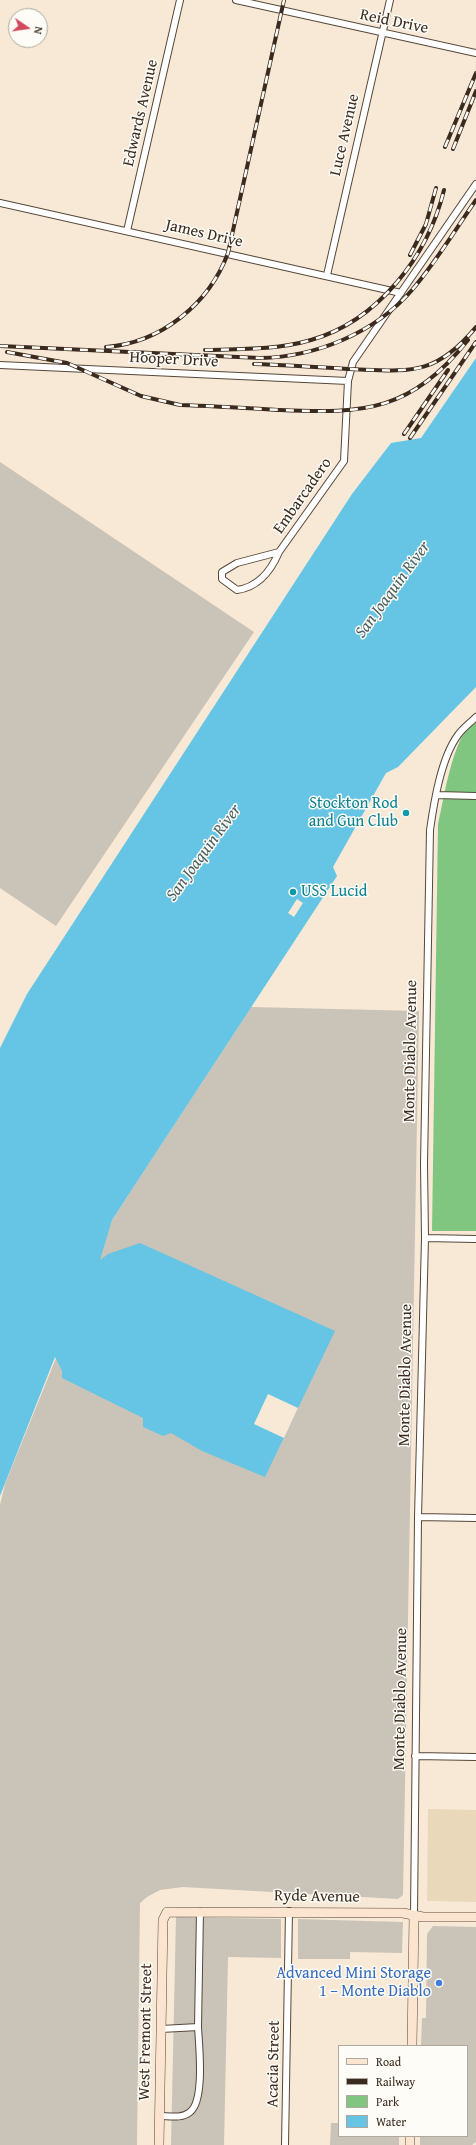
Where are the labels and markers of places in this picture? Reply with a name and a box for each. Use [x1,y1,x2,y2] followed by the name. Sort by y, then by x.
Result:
[309,794,398,832] place label: Stockton Rod and Gun Club
[401,808,411,818] marker: Stockton Rod and Gun Club
[301,882,367,902] place label: USS Lucid
[288,887,298,897] marker: USS Lucid
[276,1964,431,2002] place label: Advanced Mini Storage 1 – Monte Diablo
[434,1978,444,1988] marker: Advanced Mini Storage 1 – Monte Diablo

